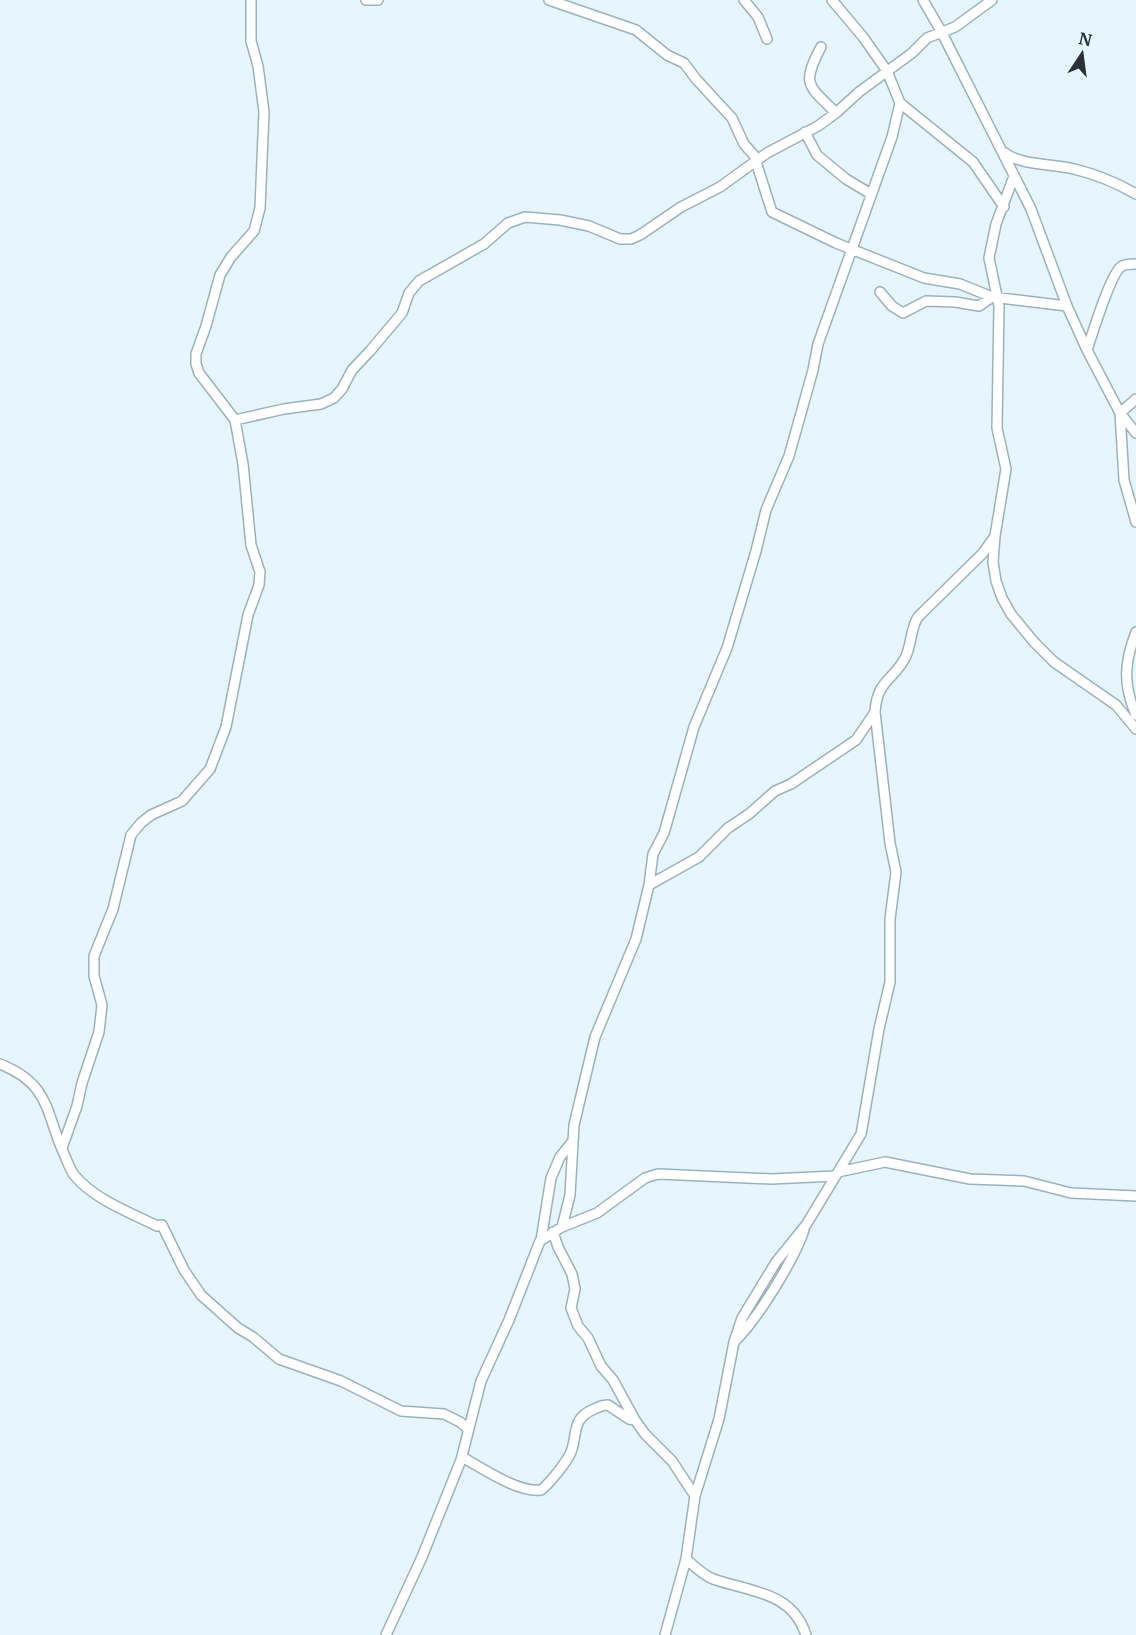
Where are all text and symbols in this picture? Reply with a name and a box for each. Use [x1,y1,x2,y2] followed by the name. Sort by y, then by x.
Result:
[1052,24,1112,84] north arrow
[1077,28,1094,51] text: N

